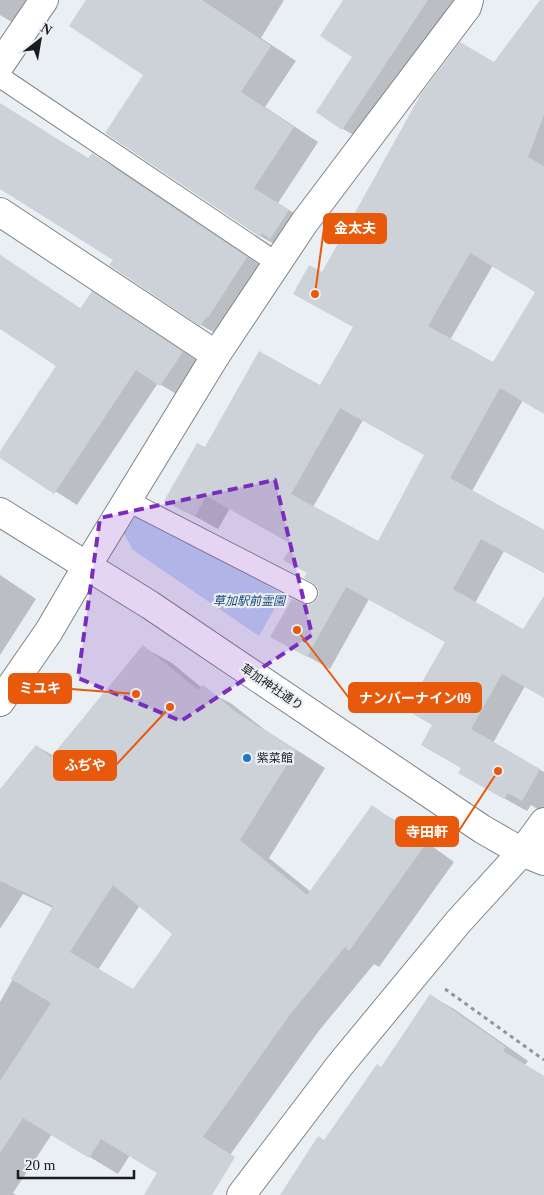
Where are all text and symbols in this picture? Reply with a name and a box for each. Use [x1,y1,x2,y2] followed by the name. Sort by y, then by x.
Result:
[15,15,65,65] north arrow
[38,20,55,38] text: N
[324,214,386,243] callout: 金太夫
[334,221,376,236] text: 金太夫
[213,594,287,608] park label: 草加駅前霊園
[238,661,306,713] street label: 草加神社通り
[9,674,71,703] callout: ミユキ
[19,681,61,696] text: ミユキ
[349,683,481,712] callout: ナンバーナイン09
[359,691,471,706] text: ナンバーナイン09
[54,751,116,780] callout: ふぢや
[257,751,293,765] place label: 紫菜館
[241,752,253,764] marker: 紫菜館
[64,757,106,773] text: ふぢや
[396,817,458,846] callout: 寺田軒
[406,825,448,840] text: 寺田軒
[18,1148,134,1180] scale bar
[25,1157,56,1173] text: 20 m

